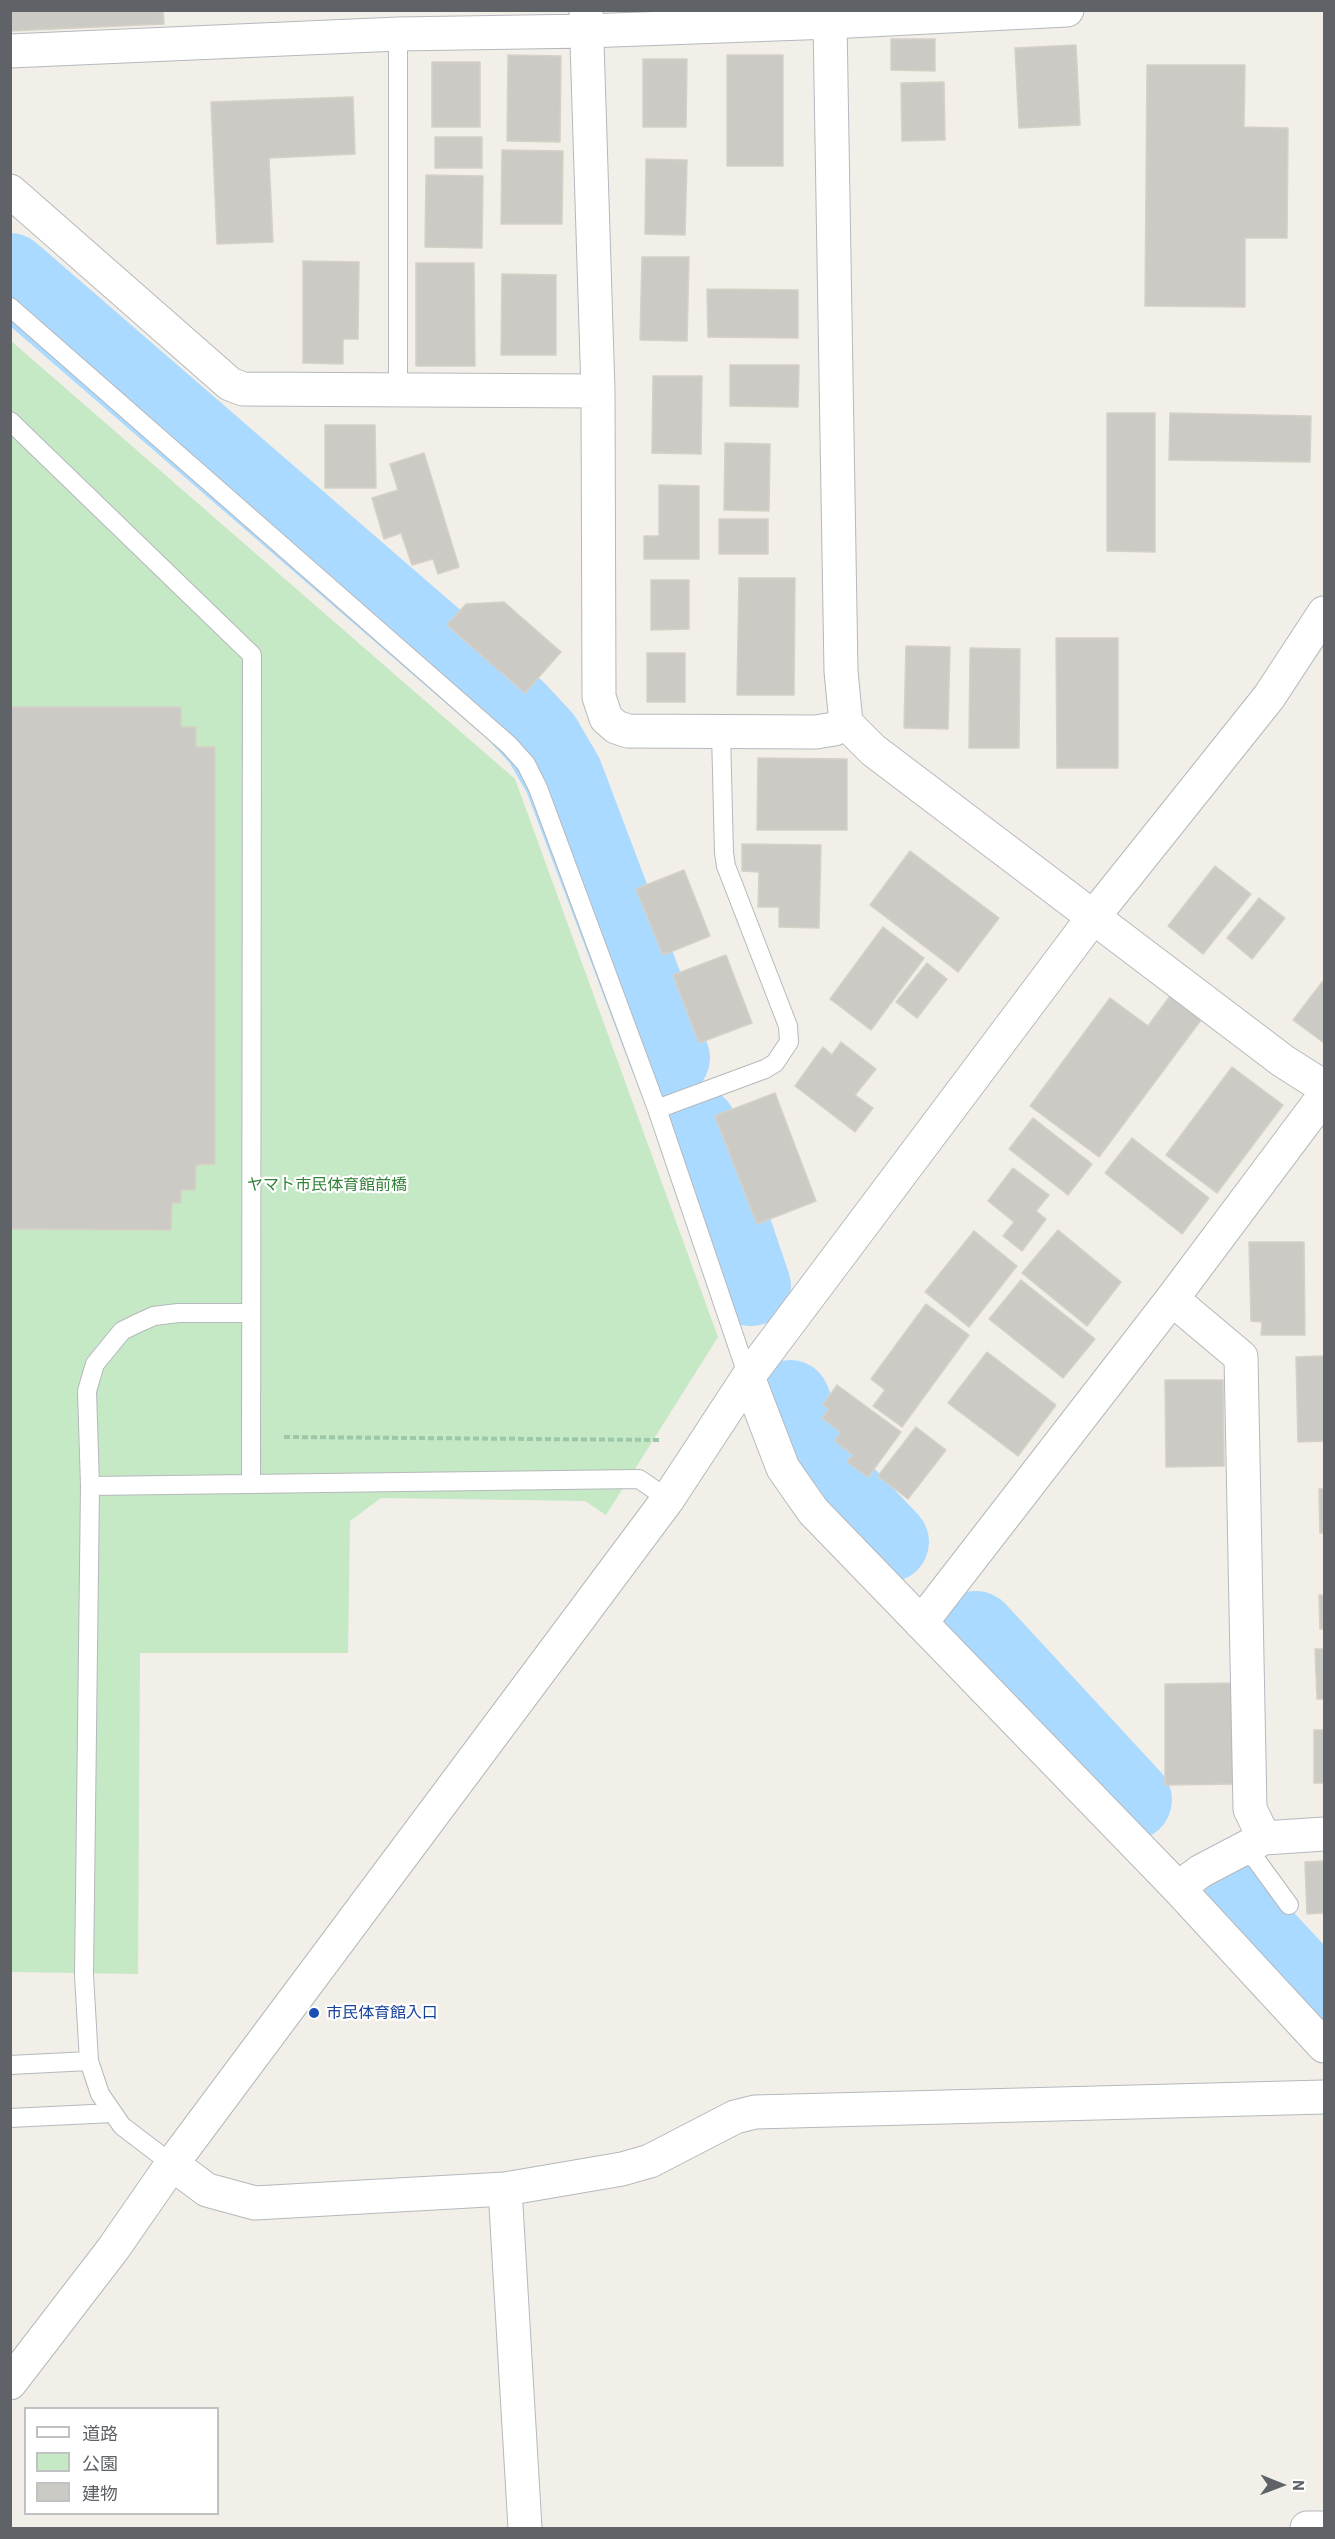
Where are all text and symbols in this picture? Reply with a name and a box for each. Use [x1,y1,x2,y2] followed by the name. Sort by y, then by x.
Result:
[247,1175,407,1195] park label: ヤマト市民体育館前橋
[326,2003,438,2023] place label: 市民体育館入口
[307,2006,321,2020] marker: 市民体育館入口
[24,2407,219,2515] legend
[82,2422,118,2444] text: 道路
[82,2452,118,2474] text: 公園
[1251,2455,1311,2515] north arrow
[1290,2480,1309,2491] text: N
[82,2482,118,2504] text: 建物

